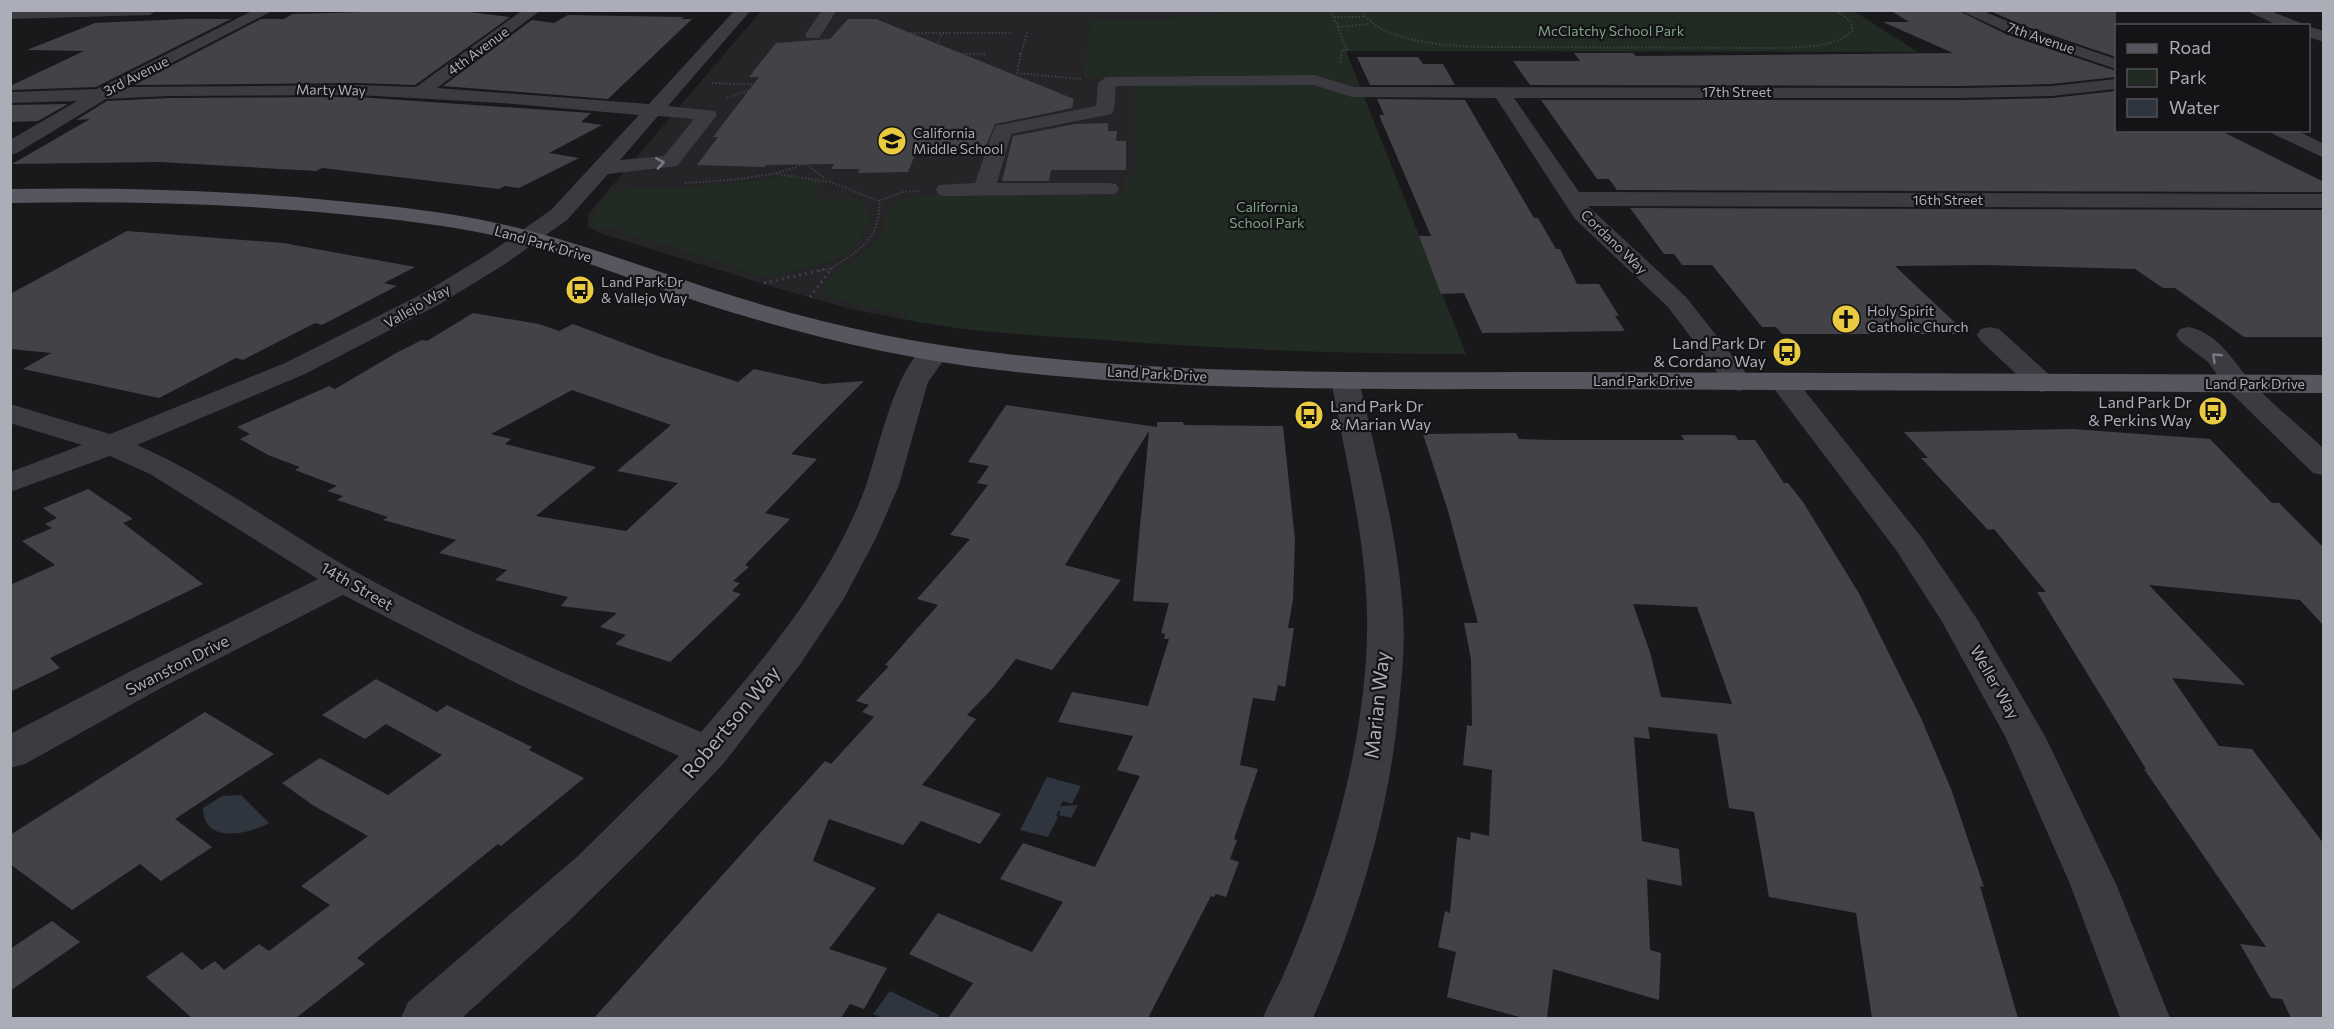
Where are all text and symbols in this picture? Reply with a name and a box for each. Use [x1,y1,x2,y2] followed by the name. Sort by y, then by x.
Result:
[2005,18,2077,57] street label: 7th Avenue
[1538,22,1685,39] park label: McClatchy School Park
[444,23,512,78] street label: 4th Avenue
[2115,24,2310,132] legend
[2169,36,2211,58] text: Road
[100,52,171,99] street label: 3rd Avenue
[2169,66,2207,88] text: Park
[296,80,366,99] street label: Marty Way
[1702,83,1772,100] street label: 17th Street
[2169,96,2220,118] text: Water
[913,124,1003,157] place label: California Middle School
[876,125,908,157] school or university icon: California Middle School
[654,157,664,170] one-way arrow
[1913,191,1984,208] street label: 16th Street
[1229,198,1305,231] park label: California School Park
[1578,206,1651,278] street label: Cordano Way
[493,222,594,265] street label: Land Park Drive
[601,273,687,306] place label: Land Park Dr & Vallejo Way
[564,274,596,306] bus stop icon: Land Park Dr & Vallejo Way
[381,280,453,331] street label: Vallejo Way
[1867,302,1969,335] place label: Holy Spirit Catholic Church
[1830,303,1862,335] church icon: Holy Spirit Catholic Church
[1653,333,1767,370] place label: Land Park Dr & Cordano Way
[1771,336,1803,368] bus stop icon: Land Park Dr & Cordano Way
[2213,353,2224,364] one-way arrow
[1107,362,1207,385] street label: Land Park Drive
[1593,372,1693,389] street label: Land Park Drive
[2205,375,2305,392] street label: Land Park Drive
[2088,392,2193,429] place label: Land Park Dr & Perkins Way
[2197,395,2229,427] bus stop icon: Land Park Dr & Perkins Way
[1330,396,1431,433] place label: Land Park Dr & Marian Way
[1293,399,1325,431] bus stop icon: Land Park Dr & Marian Way
[318,557,397,614] street label: 14th Street
[122,630,232,699] street label: Swanston Drive
[1967,642,2024,722] street label: Weller Way
[1358,650,1394,760] street label: Marian Way
[676,660,784,783] street label: Robertson Way

